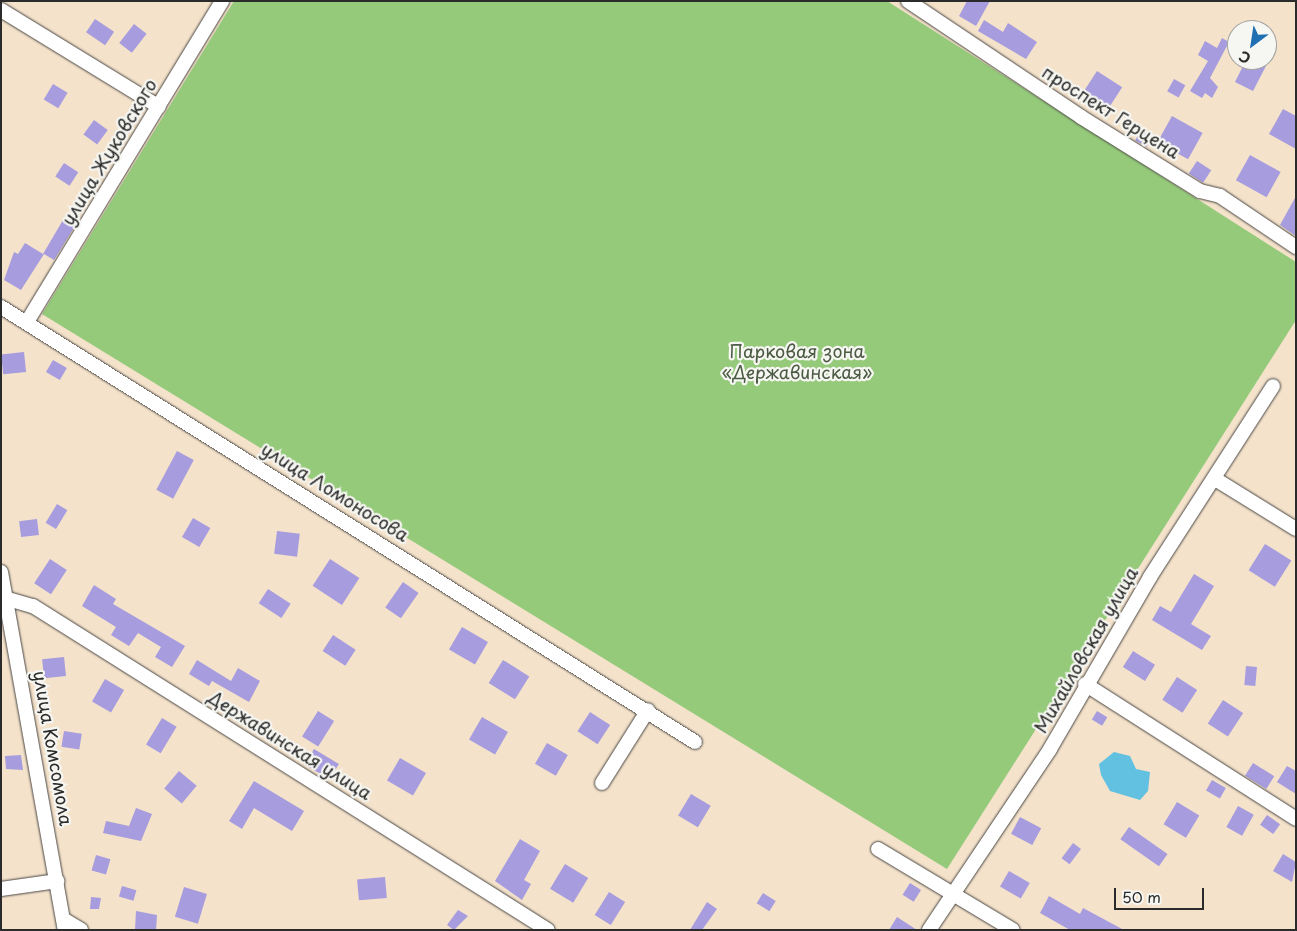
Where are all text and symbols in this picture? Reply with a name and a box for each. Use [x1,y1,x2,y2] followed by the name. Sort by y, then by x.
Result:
[1227,20,1277,70] north arrow
[1235,46,1254,69] text: С
[1038,61,1184,163] street label: проспект Герцена
[57,75,161,229] street label: улица Жуковского
[722,341,872,384] park label: Парковая зона «Державинская»
[257,438,413,546] street label: улица Ломоносова
[1029,563,1143,737] street label: Михайловская улица
[29,668,77,828] street label: улица Комсомола
[204,686,376,804] street label: Державинская улица
[1117,878,1207,910] scale bar
[1122,885,1161,908] text: 50 m

